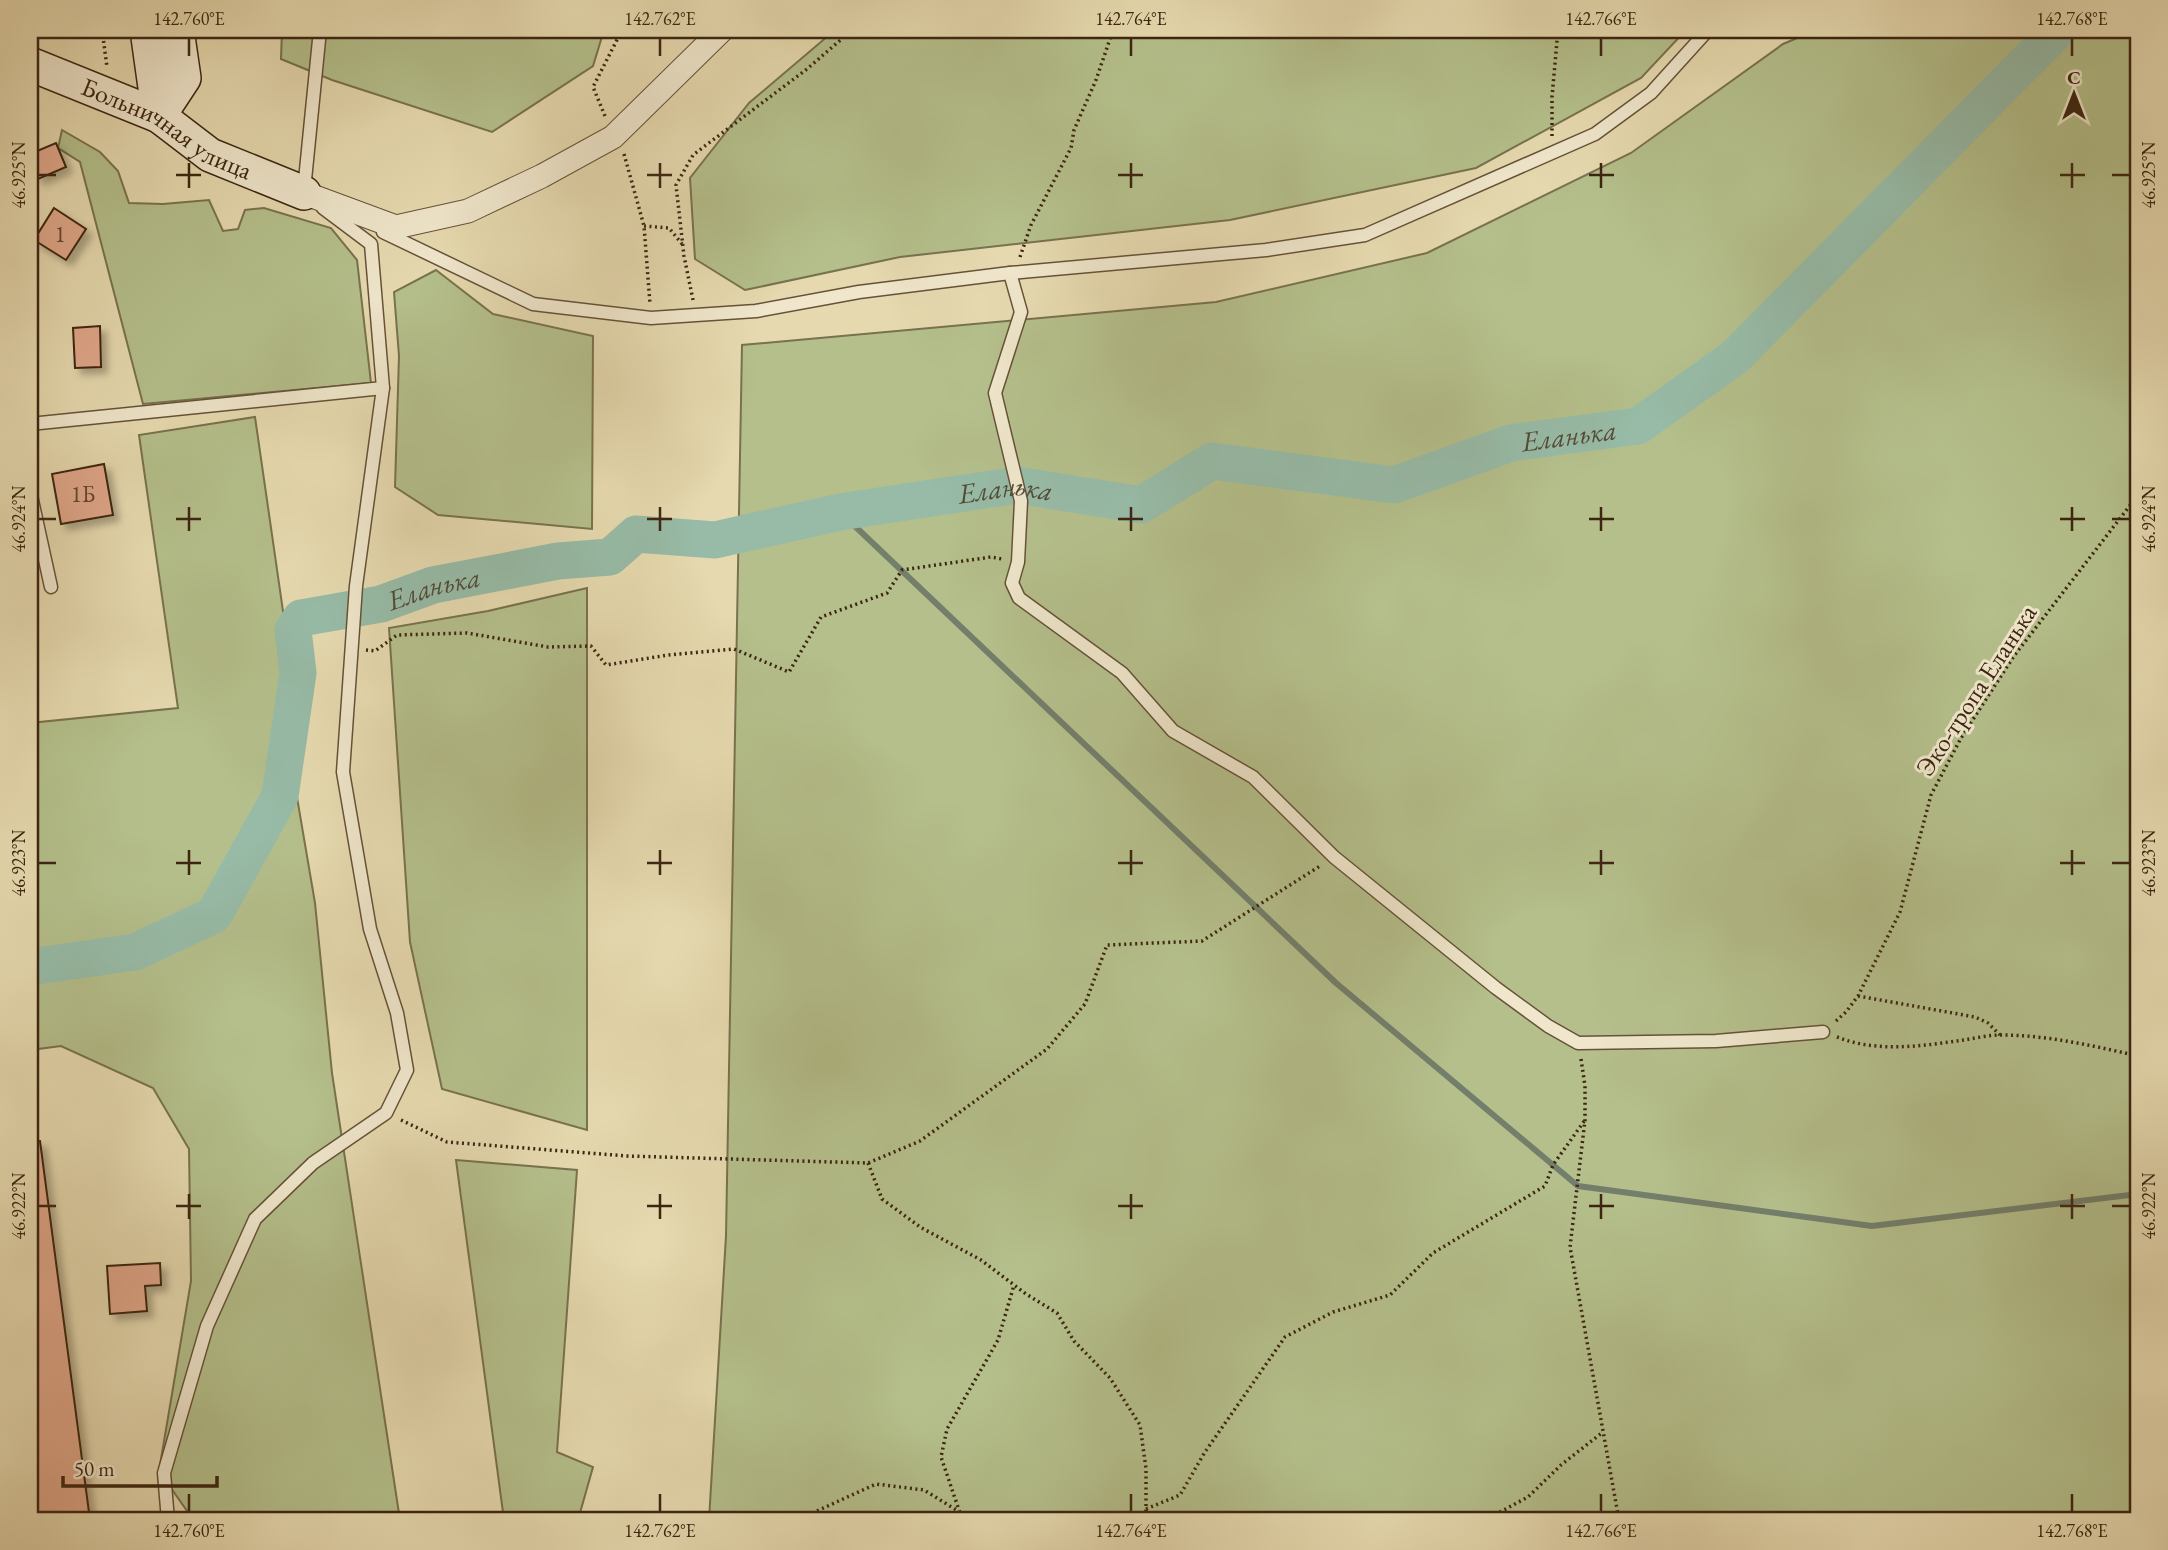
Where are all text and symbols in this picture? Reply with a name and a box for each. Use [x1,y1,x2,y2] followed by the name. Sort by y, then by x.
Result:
[153,7,225,30] text: 142.760°E
[624,7,696,30] text: 142.762°E
[1095,7,1167,30] text: 142.764°E
[1565,7,1637,30] text: 142.766°E
[2036,7,2108,30] text: 142.768°E
[2038,60,2108,130] north arrow
[2067,65,2081,90] text: С
[76,69,258,187] street label: Больничная улица
[7,141,30,208] text: 46.925°N
[2137,141,2160,208] text: 46.925°N
[54,219,66,249] house number: 1
[1518,411,1619,460] water label: Еланька
[955,467,1056,512] water label: Еланька
[71,479,95,509] house number: 1Б
[7,485,30,552] text: 46.924°N
[2137,485,2160,552] text: 46.924°N
[381,558,483,619] water label: Еланька
[1908,597,2045,782] street label: Эко-тропа Еланька
[7,829,30,896] text: 46.923°N
[2137,829,2160,896] text: 46.923°N
[7,1172,30,1239] text: 46.922°N
[2137,1172,2160,1239] text: 46.922°N
[63,1445,217,1489] scale bar
[74,1455,115,1482] text: 50 m
[153,1519,225,1542] text: 142.760°E
[624,1519,696,1542] text: 142.762°E
[1095,1519,1167,1542] text: 142.764°E
[1565,1519,1637,1542] text: 142.766°E
[2036,1519,2108,1542] text: 142.768°E

